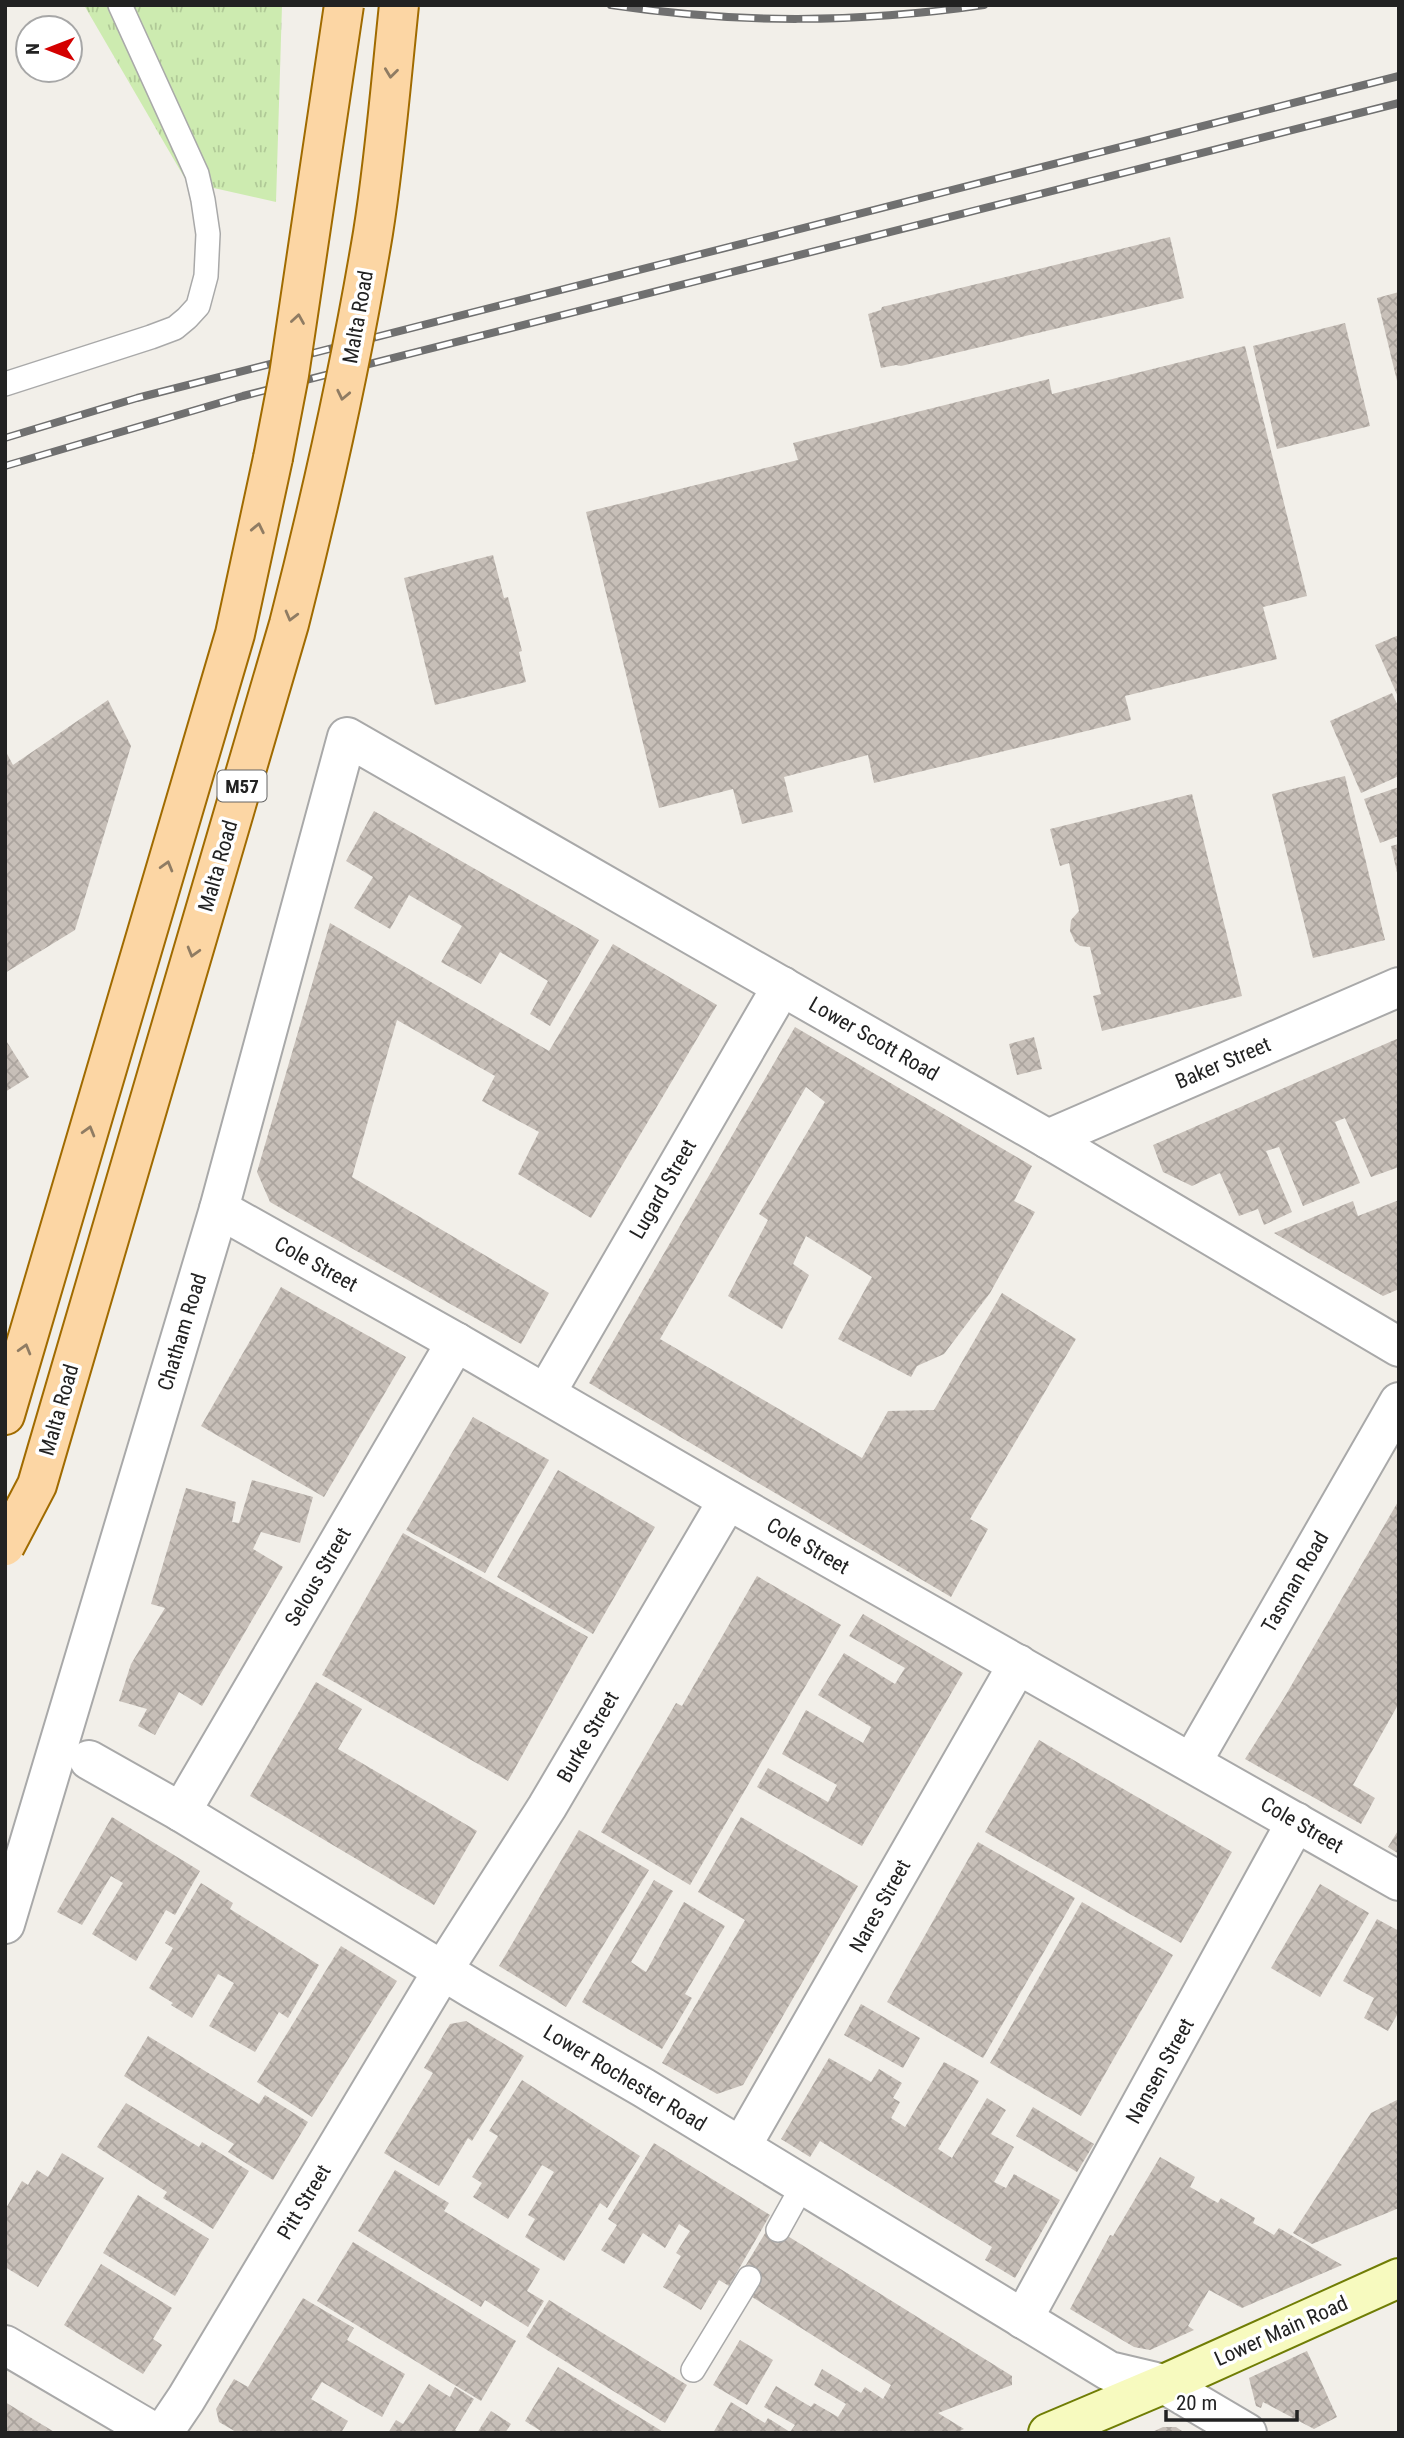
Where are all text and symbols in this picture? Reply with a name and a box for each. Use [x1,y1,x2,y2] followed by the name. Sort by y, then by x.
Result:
[14,14,84,84] north arrow
[21,43,44,55] text: N
[384,67,399,79] one-way arrow
[338,269,378,365] street label: Malta Road
[290,313,305,325] one-way arrow
[336,389,351,401] one-way arrow
[250,522,265,534] one-way arrow
[285,610,299,622] one-way arrow
[218,771,266,802] road number: M57
[194,818,242,914] street label: Malta Road
[159,860,174,872] one-way arrow
[187,946,202,958] one-way arrow
[805,992,943,1086] street label: Lower Scott Road
[1172,1032,1274,1094] street label: Baker Street
[81,1125,96,1137] one-way arrow
[625,1135,701,1243] street label: Lugard Street
[270,1231,362,1297] street label: Cole Street
[153,1270,211,1394] street label: Chatham Road
[16,1343,31,1355] one-way arrow
[35,1362,83,1458] street label: Malta Road
[763,1513,853,1579] street label: Cole Street
[280,1523,356,1631] street label: Selous Street
[1256,1527,1334,1637] street label: Tasman Road
[552,1687,624,1787] street label: Burke Street
[1257,1792,1347,1858] street label: Cole Street
[845,1855,915,1957] street label: Nares Street
[1121,2014,1199,2128] street label: Nansen Street
[539,2020,711,2136] street label: Lower Rochester Road
[272,2160,336,2244] street label: Pitt Street
[1211,2291,1351,2371] street label: Lower Main Road
[1166,2378,1297,2422] scale bar
[1176,2391,1217,2415] text: 20 m

